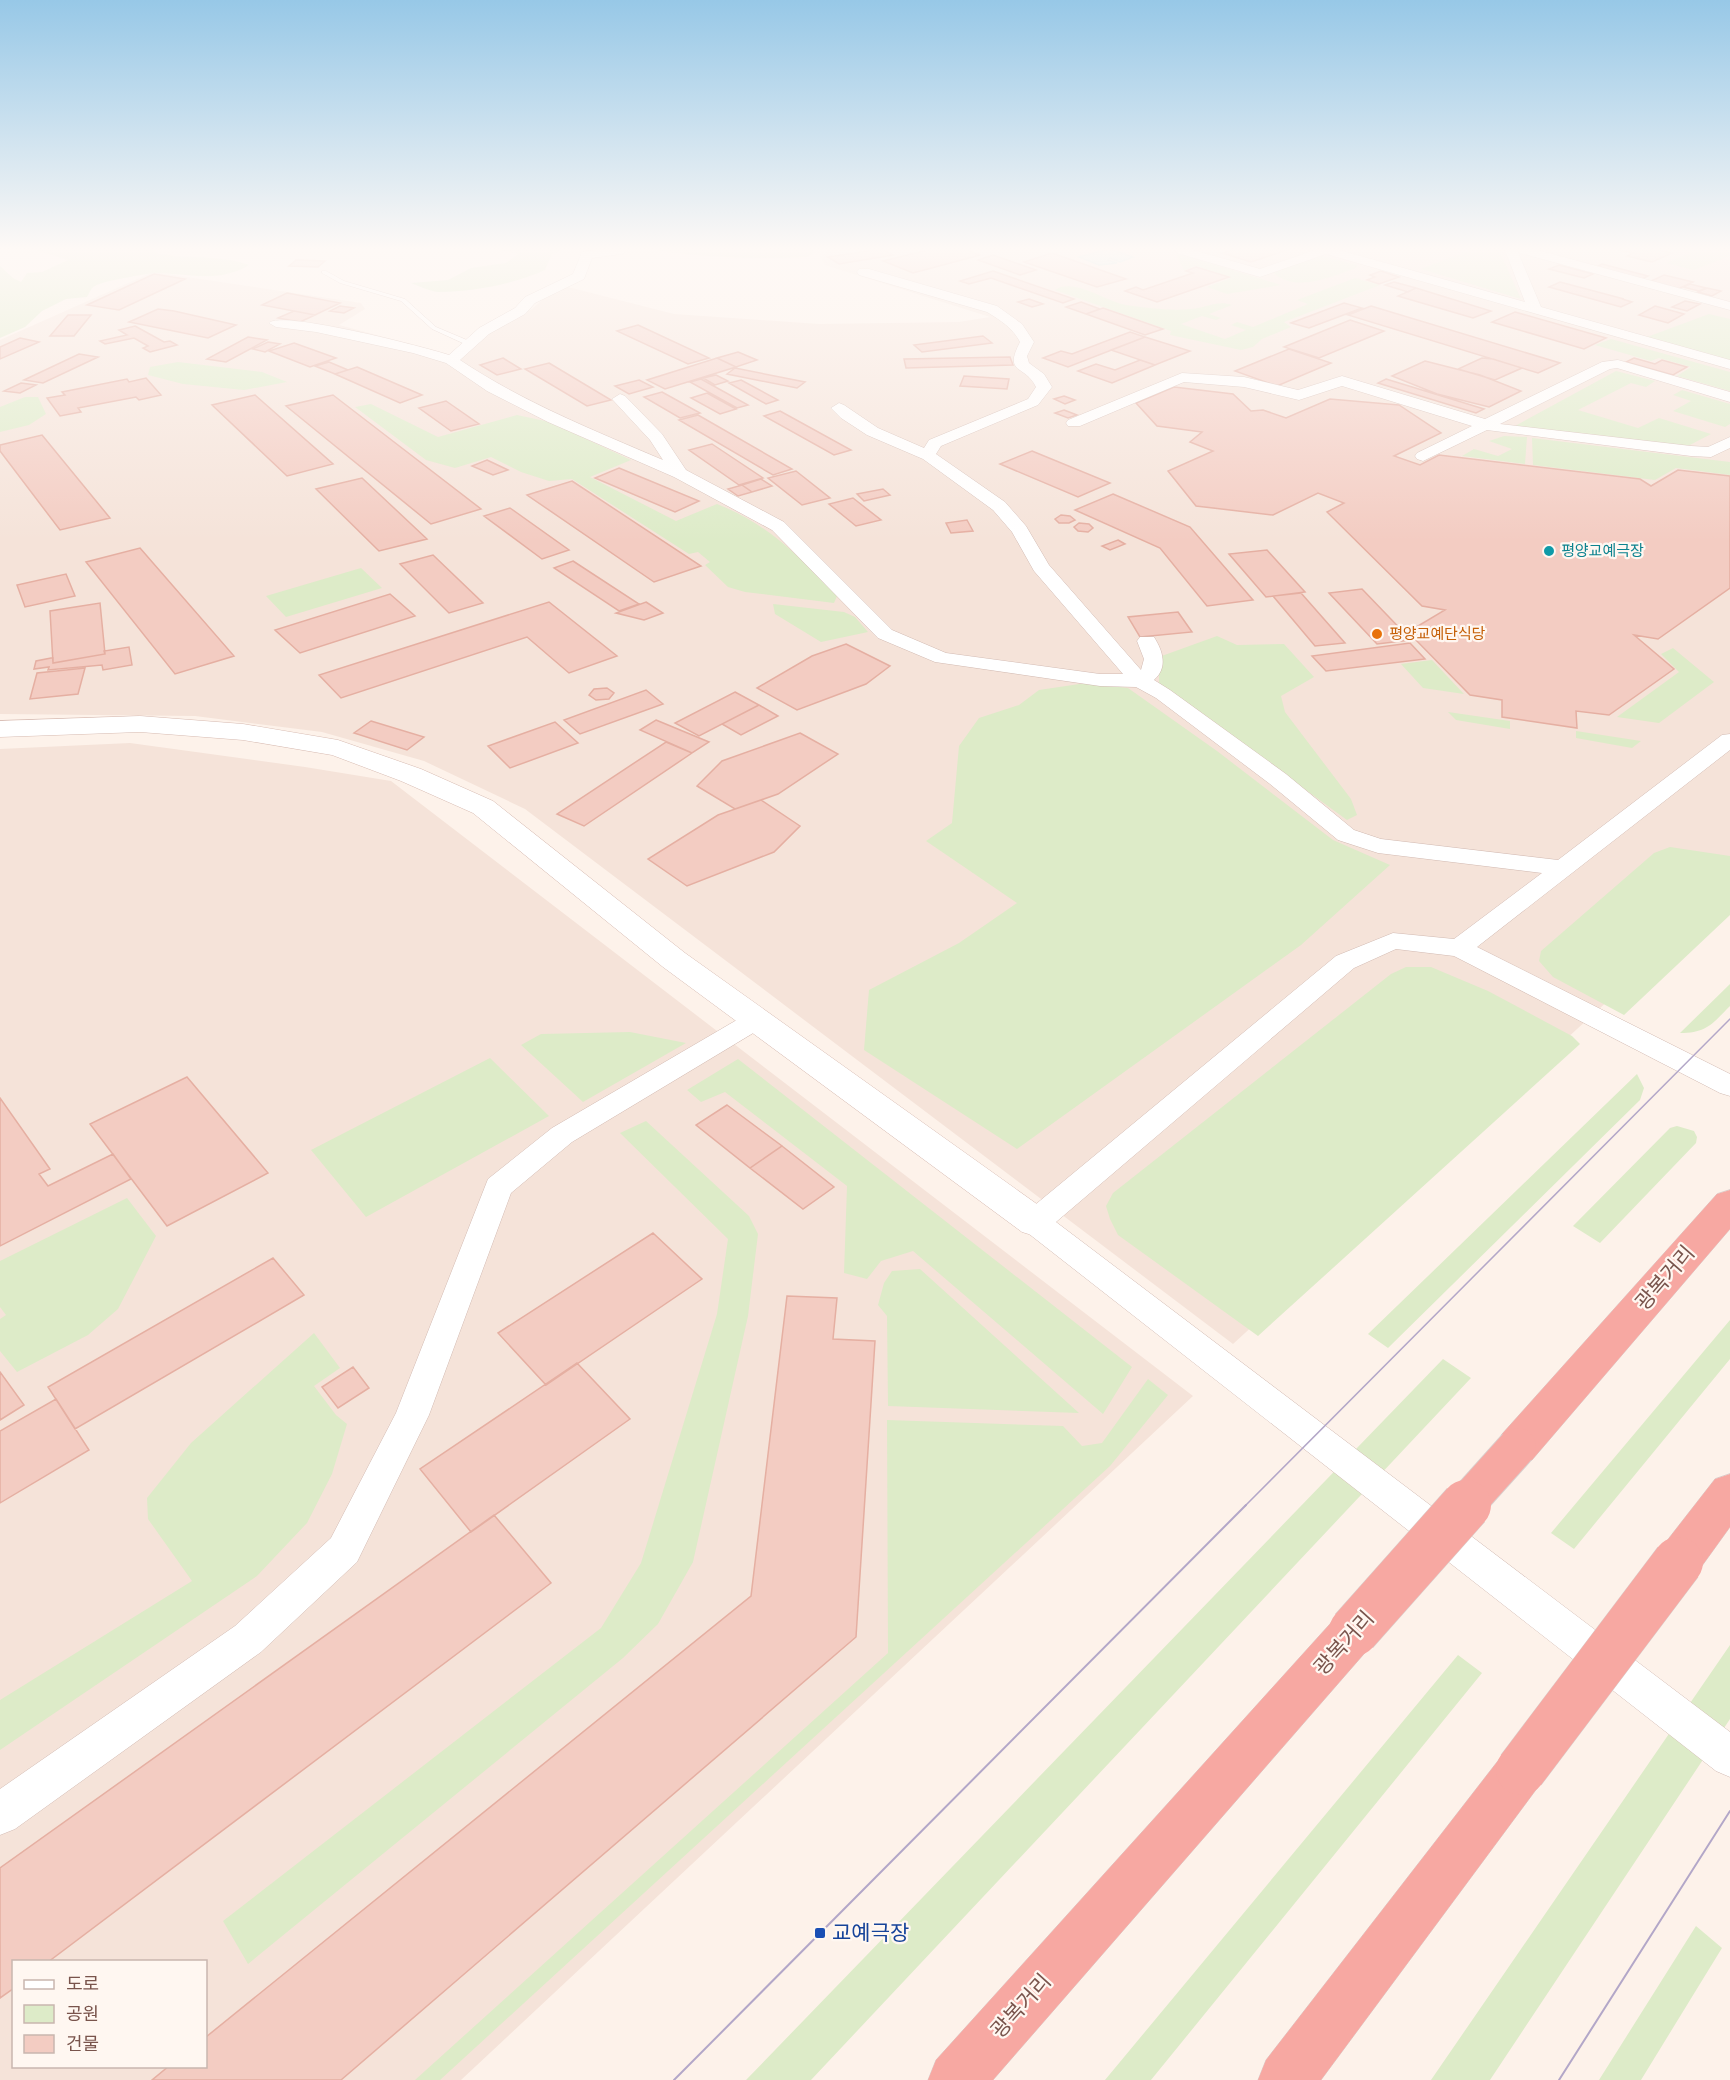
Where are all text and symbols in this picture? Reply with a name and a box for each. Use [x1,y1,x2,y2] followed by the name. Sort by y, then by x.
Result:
[1561,541,1644,560] place label: 평양교예극장
[1542,544,1556,558] marker: 평양교예극장
[1389,624,1486,643] place label: 평양교예단식당
[1370,627,1384,641] marker: 평양교예단식당
[1629,1240,1699,1315] street label: 광복거리
[1308,1605,1379,1680] street label: 광복거리
[832,1919,909,1945] place label: 교예극장
[813,1926,827,1940] marker: 교예극장
[12,1960,207,2068] legend
[985,1968,1056,2043] street label: 광복거리
[66,1972,99,1995] text: 도로
[66,2002,99,2025] text: 공원
[66,2032,99,2055] text: 건물

